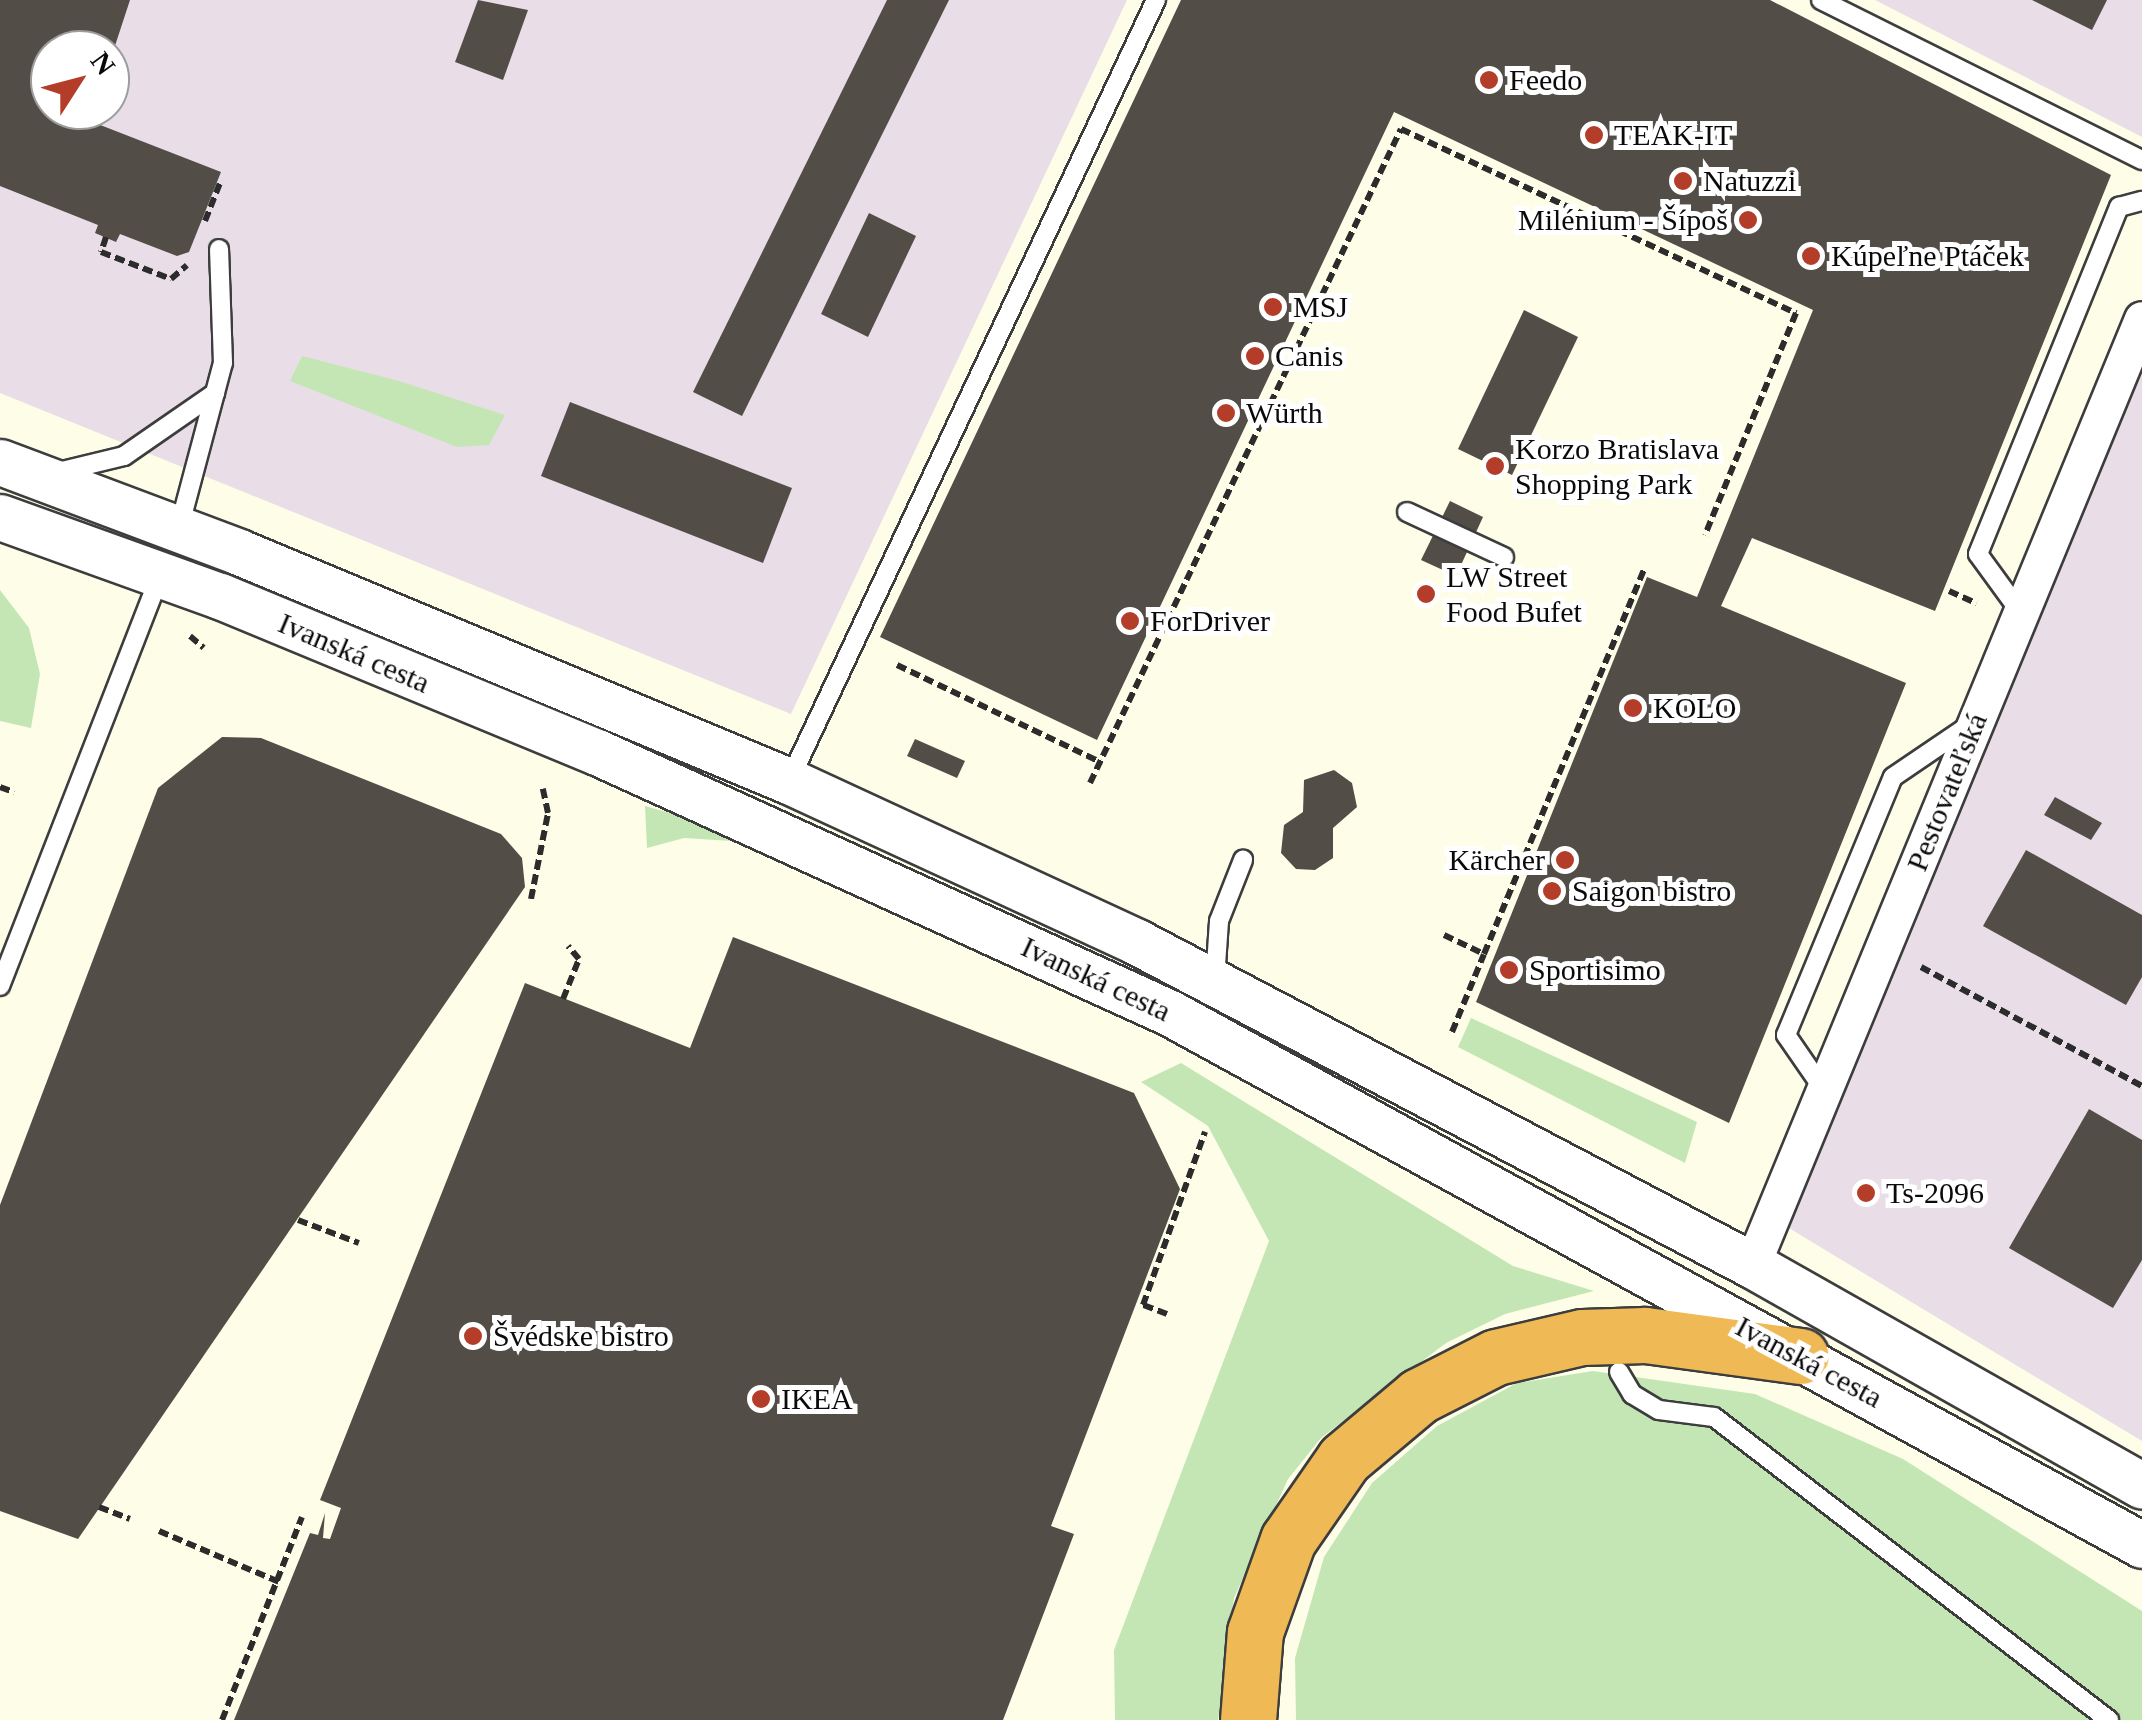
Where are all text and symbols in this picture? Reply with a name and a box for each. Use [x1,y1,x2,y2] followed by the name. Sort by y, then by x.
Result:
[30,30,130,130] north arrow
[85,46,122,81] text: N
[1509,62,1582,98] place label: Feedo
[1478,69,1500,91] marker: Feedo
[1614,117,1732,153] place label: TEAK-IT
[1583,124,1605,146] marker: TEAK-IT
[1703,163,1796,199] place label: Natuzzi
[1672,170,1694,192] marker: Natuzzi
[1518,202,1728,238] place label: Milénium - Šípoš
[1737,209,1759,231] marker: Milénium - Šípoš
[1831,238,2024,274] place label: Kúpeľne Ptáček
[1800,245,1822,267] marker: Kúpeľne Ptáček
[1293,289,1348,325] place label: MSJ
[1262,296,1284,318] marker: MSJ
[1275,338,1343,374] place label: Canis
[1244,345,1266,367] marker: Canis
[1246,395,1323,431] place label: Würth
[1215,402,1237,424] marker: Würth
[1515,431,1719,502] place label: Korzo Bratislava Shopping Park
[1484,455,1506,477] marker: Korzo Bratislava Shopping Park
[1446,559,1582,630] place label: LW Street Food Bufet
[1415,583,1437,605] marker: LW Street Food Bufet
[1150,603,1270,639] place label: ForDriver
[273,605,435,701] street label: Ivanská cesta
[1119,610,1141,632] marker: ForDriver
[1653,690,1736,726] place label: KOLO
[1622,697,1644,719] marker: KOLO
[1899,708,1995,876] street label: Pestovateľská
[1448,842,1545,878] place label: Kärcher
[1554,849,1576,871] marker: Kärcher
[1572,873,1731,909] place label: Saigon bistro
[1541,880,1563,902] marker: Saigon bistro
[1016,929,1176,1029] street label: Ivanská cesta
[1529,952,1661,988] place label: Sportisimo
[1498,959,1520,981] marker: Sportisimo
[1886,1175,1984,1211] place label: Ts-2096
[1855,1182,1877,1204] marker: Ts-2096
[1730,1308,1888,1416] street label: Ivanská cesta
[493,1318,669,1354] place label: Švédske bistro
[462,1325,484,1347] marker: Švédske bistro
[781,1381,853,1417] place label: IKEA
[750,1388,772,1410] marker: IKEA

